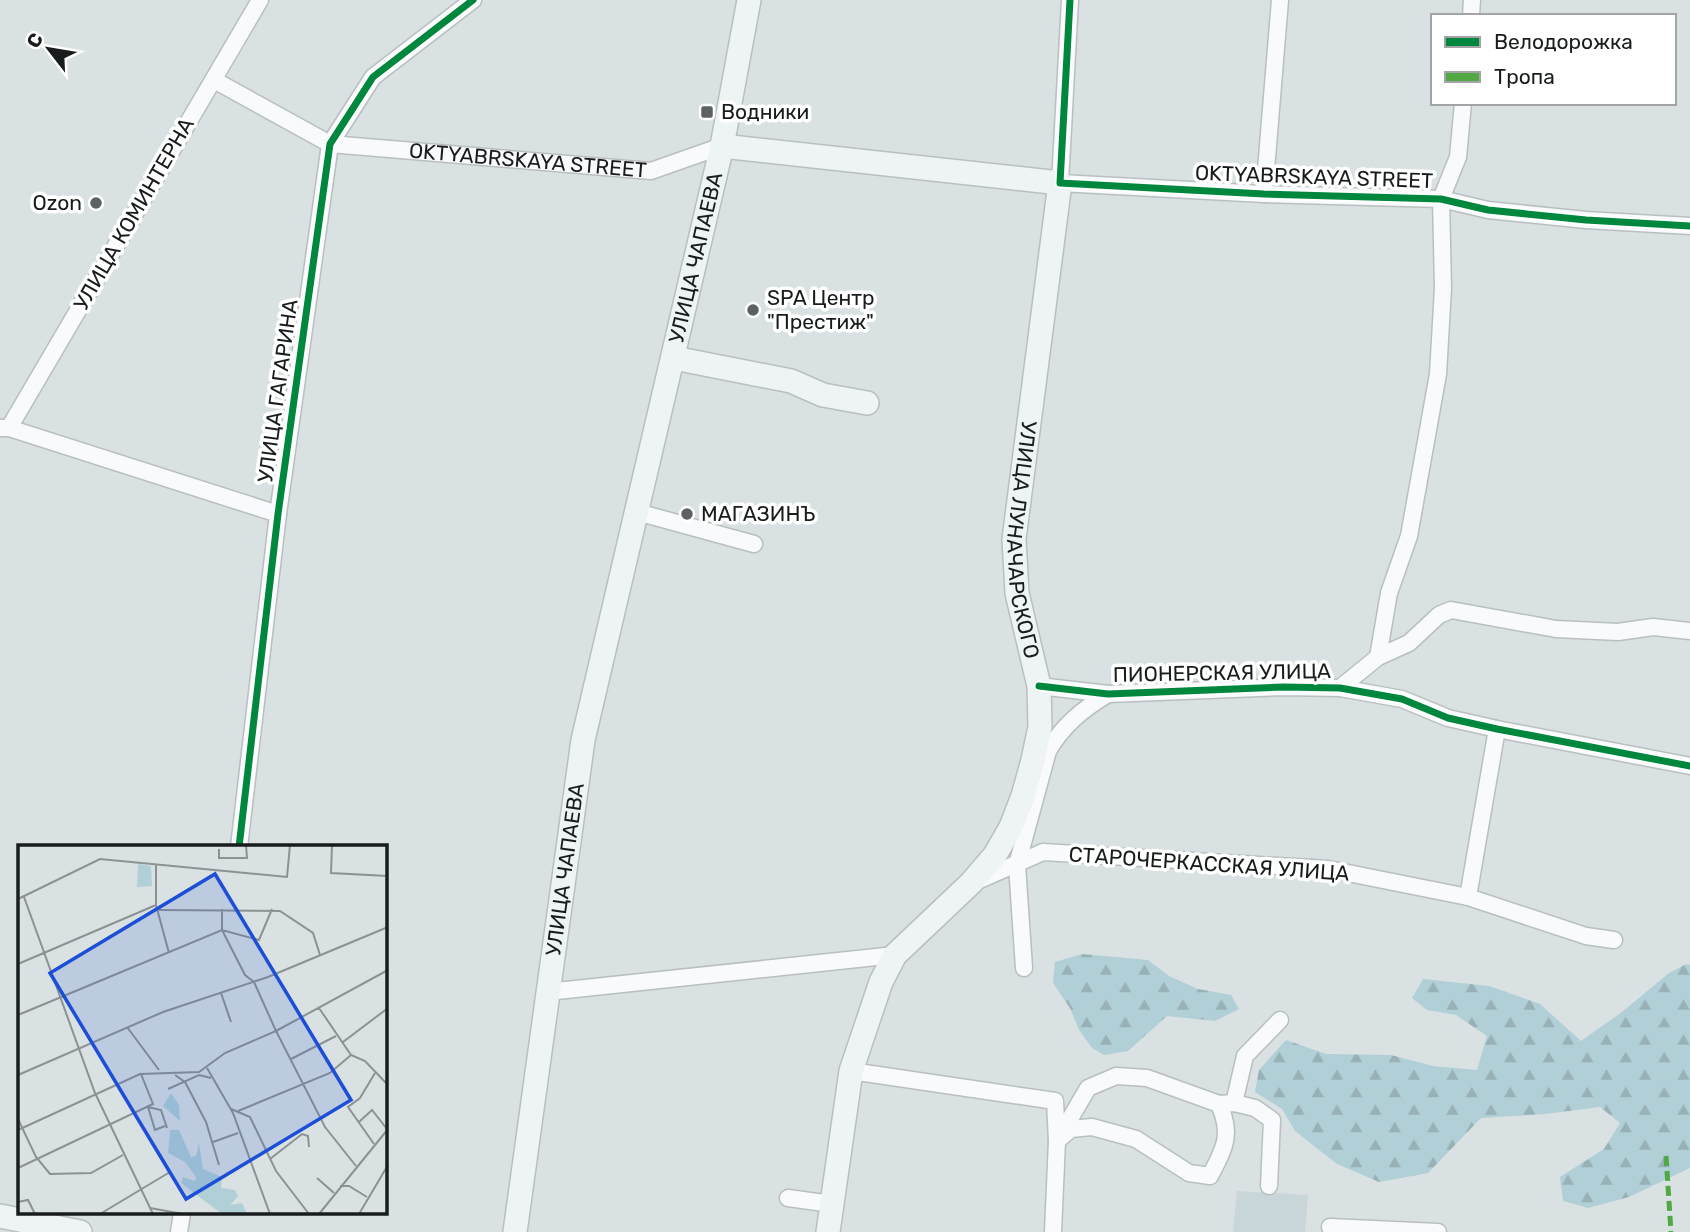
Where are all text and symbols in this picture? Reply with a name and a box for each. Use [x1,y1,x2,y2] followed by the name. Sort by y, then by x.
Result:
[14,14,84,84] north arrow
[1431,14,1676,105] legend
[22,29,48,52] text: С
[1494,29,1633,54] text: Велодорожка
[1494,64,1555,89] text: Тропа
[721,99,809,124] place label: Водники
[699,104,715,120] marker: Водники
[68,113,199,315] street label: УЛИЦА КОМИНТЕРНА
[408,138,648,183] street label: OKTYABRSKAYA STREET
[1194,160,1434,193] street label: OKTYABRSKAYA STREET
[663,170,727,345] street label: УЛИЦА ЧАПАЕВА
[32,190,82,215] place label: Ozon
[88,195,104,211] marker: Ozon
[767,285,875,334] place label: SPA Центр "Престиж"
[252,298,303,484] street label: УЛИЦА ГАГАРИНА
[745,302,761,318] marker: SPA Центр "Престиж"
[1002,419,1045,661] street label: УЛИЦА ЛУНАЧАРСКОГО
[701,501,815,526] place label: МАГАЗИНЪ
[679,506,695,522] marker: МАГАЗИНЪ
[1113,658,1331,687] street label: ПИОНЕРСКАЯ УЛИЦА
[540,781,589,958] street label: УЛИЦА ЧАПАЕВА
[1068,841,1350,886] street label: СТАРОЧЕРКАССКАЯ УЛИЦА
[18,845,387,1214] inset map

